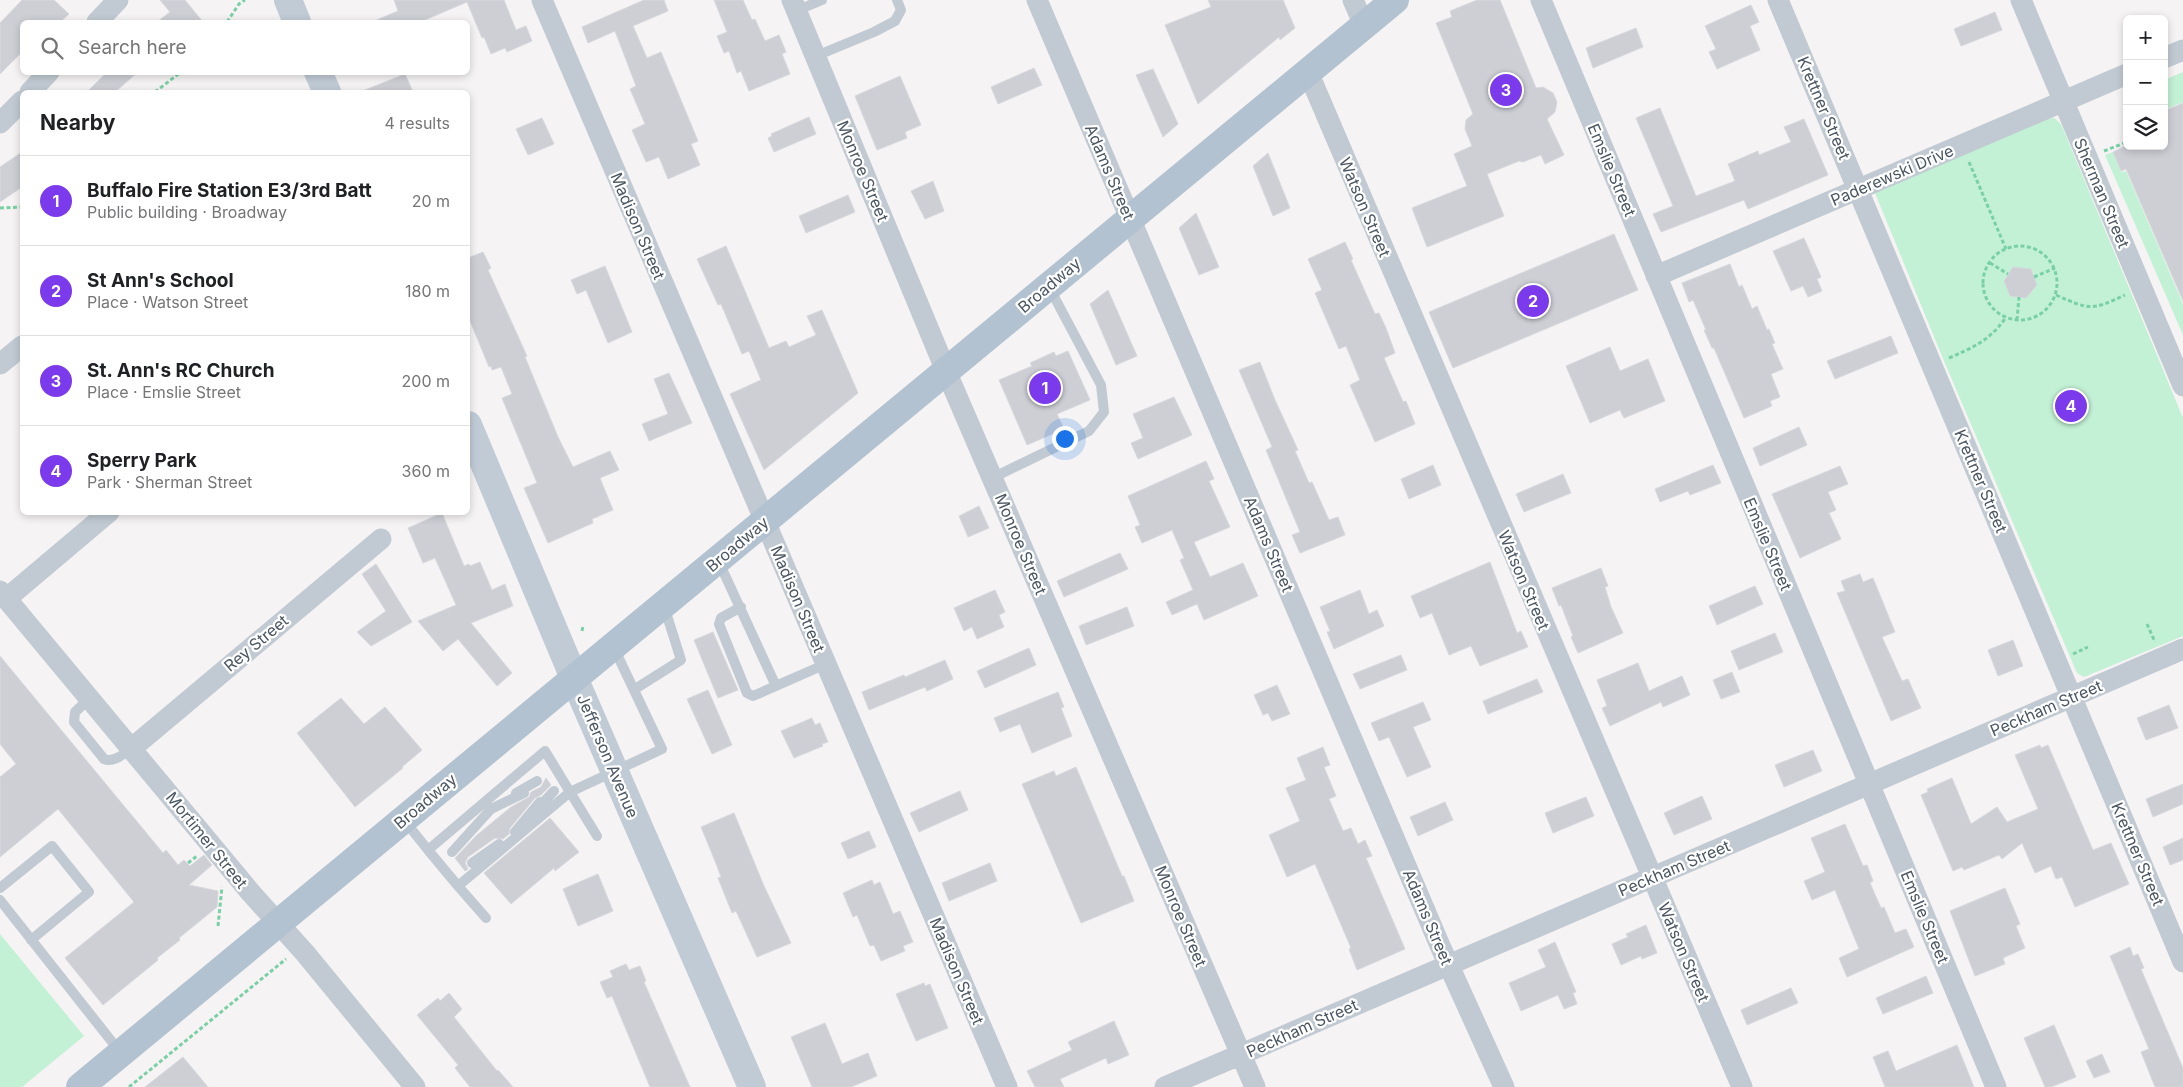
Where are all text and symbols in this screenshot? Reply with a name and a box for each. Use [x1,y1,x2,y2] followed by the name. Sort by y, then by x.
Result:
[2123,15,2168,150] map controls
[2123,15,2168,60] button: +
[20,20,470,75] search box
[38,34,66,62] icon: search
[78,36,187,59] text: Search here
[1793,53,1855,163] street label: Krettner Street
[2123,60,2168,105] button: −
[1490,71,1522,109] pin: 3
[2123,105,2168,150] button: layers
[40,110,115,135] text: Nearby
[385,113,450,133] text: 4 results
[833,117,893,225] street label: Monroe Street
[1081,121,1139,223] street label: Adams Street
[1583,121,1641,219] street label: Emslie Street
[2070,135,2134,251] street label: Sherman Street
[1828,140,1956,210] street label: Paderewski Drive
[1335,154,1395,260] street label: Watson Street
[606,170,670,282] street label: Madison Street
[87,179,372,202] text: Buffalo Fire Station E3/3rd Batt
[53,191,59,211] text: 1
[412,191,450,211] text: 20 m
[87,202,287,222] text: Public building · Broadway
[1014,253,1084,317] street label: Broadway
[87,269,234,292] text: St Ann's School
[51,281,61,301] text: 2
[405,281,450,301] text: 180 m
[1517,282,1549,320] pin: 2
[87,292,248,312] text: Place · Watson Street
[87,359,275,382] text: St. Ann's RC Church
[1029,369,1061,407] pin: 1
[51,371,61,391] text: 3
[402,371,450,391] text: 200 m
[87,382,241,402] text: Place · Emslie Street
[2055,387,2087,425] pin: 4
[1052,426,1078,452] your location
[1950,426,2012,536] street label: Krettner Street
[87,449,197,472] text: Sperry Park
[51,461,61,481] text: 4
[402,461,450,481] text: 360 m
[87,472,252,492] text: Park · Sherman Street
[991,490,1051,598] street label: Monroe Street
[1240,493,1298,595] street label: Adams Street
[1739,495,1797,593] street label: Emslie Street
[702,512,772,576] street label: Broadway
[1494,527,1554,633] street label: Watson Street
[766,543,830,655] street label: Madison Street
[220,610,292,676] street label: Rey Street
[1987,675,2105,741] street label: Peckham Street
[573,691,643,821] street label: Jefferson Avenue
[390,769,460,833] street label: Broadway
[162,788,252,892] street label: Mortimer Street
[2107,799,2169,909] street label: Krettner Street
[1615,835,1733,901] street label: Peckham Street
[1151,862,1211,970] street label: Monroe Street
[1399,866,1457,968] street label: Adams Street
[1896,868,1954,966] street label: Emslie Street
[1654,899,1714,1005] street label: Watson Street
[925,915,989,1027] street label: Madison Street
[1243,995,1361,1061] street label: Peckham Street

